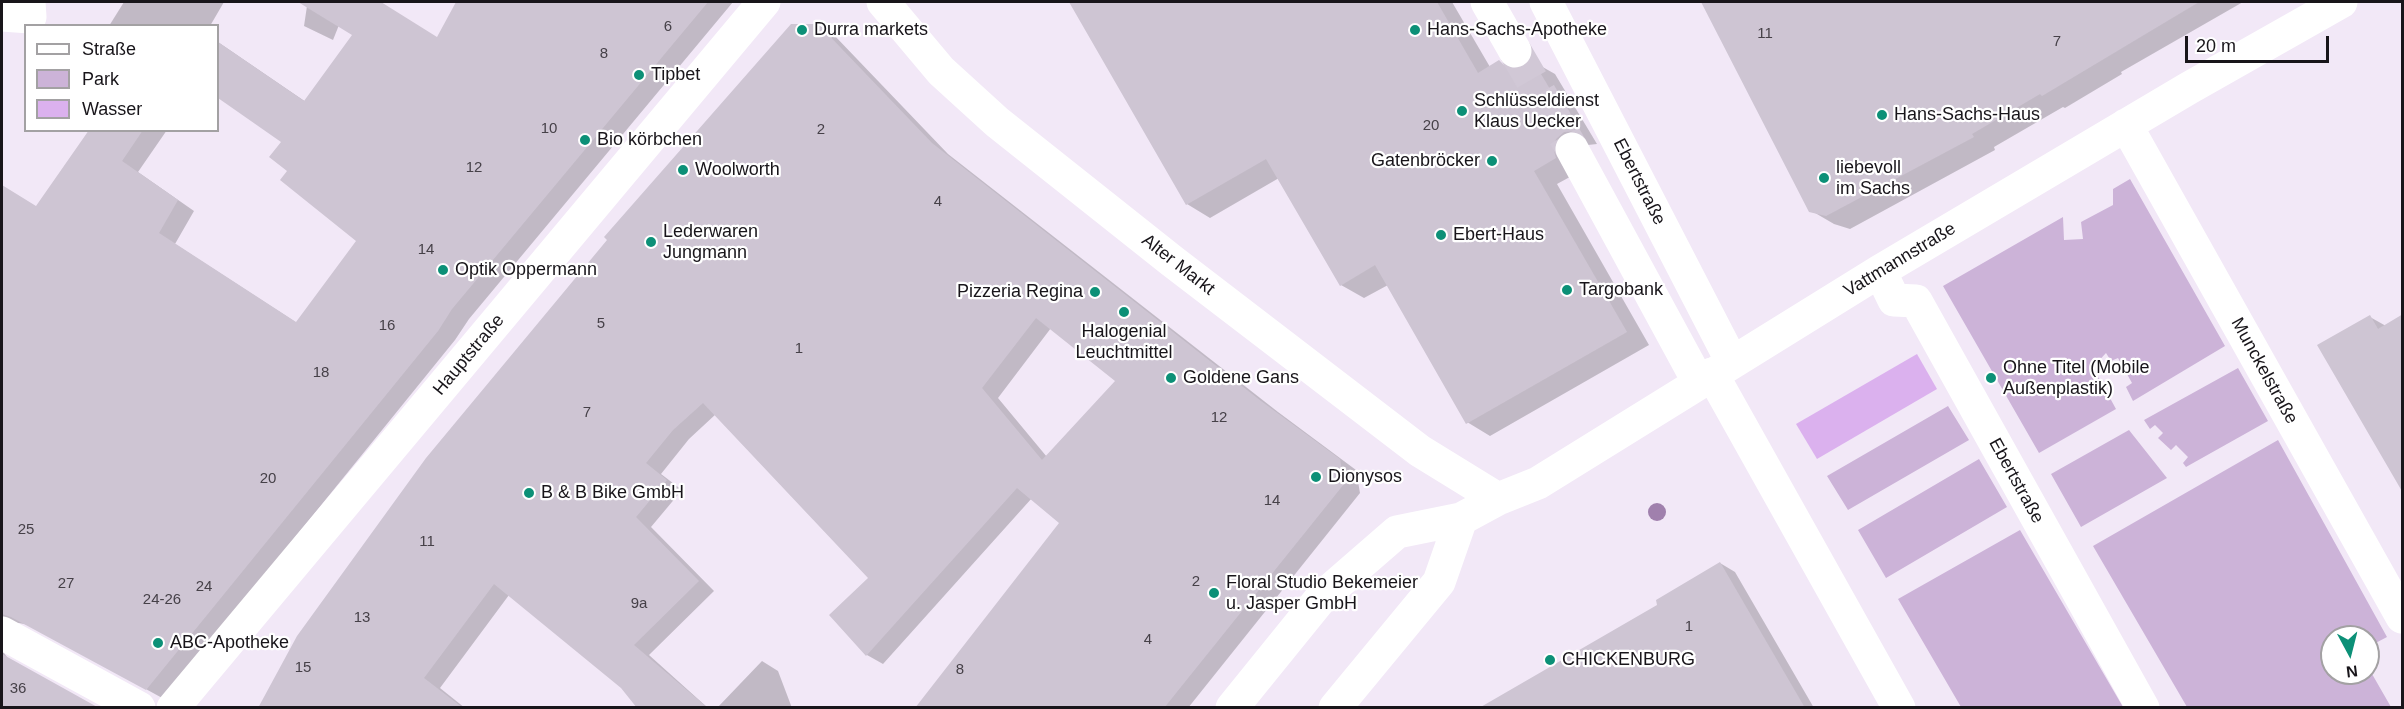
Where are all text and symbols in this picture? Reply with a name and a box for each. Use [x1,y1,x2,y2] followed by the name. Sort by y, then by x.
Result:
[664,18,672,36] house number: 6
[814,19,928,41] place label: Durra markets
[1427,19,1607,41] place label: Hans-Sachs-Apotheke
[795,23,809,37] marker: Durra markets
[1408,23,1422,37] marker: Hans-Sachs-Apotheke
[24,24,219,132] legend
[2188,24,2332,62] scale bar
[1757,25,1773,43] house number: 11
[2053,33,2061,51] house number: 7
[2196,36,2236,56] text: 20 m
[82,39,136,59] text: Straße
[600,45,608,63] house number: 8
[651,64,700,86] place label: Tipbet
[632,68,646,82] marker: Tipbet
[82,69,119,89] text: Park
[1474,90,1599,132] place label: Schlüsseldienst Klaus Uecker
[82,99,142,119] text: Wasser
[1455,104,1469,118] marker: Schlüsseldienst Klaus Uecker
[1894,104,2040,126] place label: Hans-Sachs-Haus
[1875,108,1889,122] marker: Hans-Sachs-Haus
[1423,117,1439,135] house number: 20
[541,120,557,138] house number: 10
[817,121,825,139] house number: 2
[597,129,702,151] place label: Bio körbchen
[578,133,592,147] marker: Bio körbchen
[1608,135,1670,229] street label: Ebertstraße
[1371,150,1480,172] place label: Gatenbröcker
[1485,154,1499,168] marker: Gatenbröcker
[1836,157,1910,200] place label: liebevoll im Sachs
[466,159,482,177] house number: 12
[695,159,780,181] place label: Woolworth
[676,163,690,177] marker: Woolworth
[1817,171,1831,185] marker: liebevoll im Sachs
[934,193,942,211] house number: 4
[1840,218,1960,302] street label: Vattmannstraße
[663,221,758,264] place label: Lederwaren Jungmann
[1453,224,1544,246] place label: Ebert-Haus
[1434,228,1448,242] marker: Ebert-Haus
[1137,230,1219,300] street label: Alter Markt
[644,235,658,249] marker: Lederwaren Jungmann
[418,241,434,259] house number: 14
[455,259,597,281] place label: Optik Oppermann
[436,263,450,277] marker: Optik Oppermann
[1579,279,1663,301] place label: Targobank
[957,281,1083,303] place label: Pizzeria Regina
[1560,283,1574,297] marker: Targobank
[1088,285,1102,299] marker: Pizzeria Regina
[1117,305,1131,319] marker: Halogenial Leuchtmittel
[429,310,509,400] street label: Hauptstraße
[2226,314,2302,428] street label: Munckelstraße
[597,315,605,333] house number: 5
[379,317,395,335] house number: 16
[1075,321,1173,364] place label: Halogenial Leuchtmittel
[795,340,803,358] house number: 1
[2003,357,2149,400] place label: Ohne Titel (Mobile Außenplastik)
[313,364,329,382] house number: 18
[1183,367,1299,389] place label: Goldene Gans
[1164,371,1178,385] marker: Goldene Gans
[1984,371,1998,385] marker: Ohne Titel (Mobile Außenplastik)
[583,404,591,422] house number: 7
[1211,409,1227,427] house number: 12
[1984,435,2048,527] street label: Ebertstraße
[1328,466,1402,488] place label: Dionysos
[260,470,276,488] house number: 20
[1309,470,1323,484] marker: Dionysos
[541,482,684,504] place label: B & B Bike GmbH
[522,486,536,500] marker: B & B Bike GmbH
[1264,492,1280,510] house number: 14
[18,521,34,539] house number: 25
[419,533,435,551] house number: 11
[1226,572,1418,614] place label: Floral Studio Bekemeier u. Jasper GmbH
[1192,573,1200,591] house number: 2
[58,575,74,593] house number: 27
[196,578,212,596] house number: 24
[1207,586,1221,600] marker: Floral Studio Bekemeier u. Jasper GmbH
[143,591,181,609] house number: 24-26
[631,595,647,613] house number: 9a
[354,609,370,627] house number: 13
[1685,618,1693,636] house number: 1
[2320,625,2380,685] north arrow
[1144,631,1152,649] house number: 4
[170,632,289,654] place label: ABC-Apotheke
[151,636,165,650] marker: ABC-Apotheke
[1562,649,1695,671] place label: CHICKENBURG
[1543,653,1557,667] marker: CHICKENBURG
[295,659,311,677] house number: 15
[956,661,964,679] house number: 8
[2345,662,2359,681] text: N
[10,680,26,698] house number: 36

